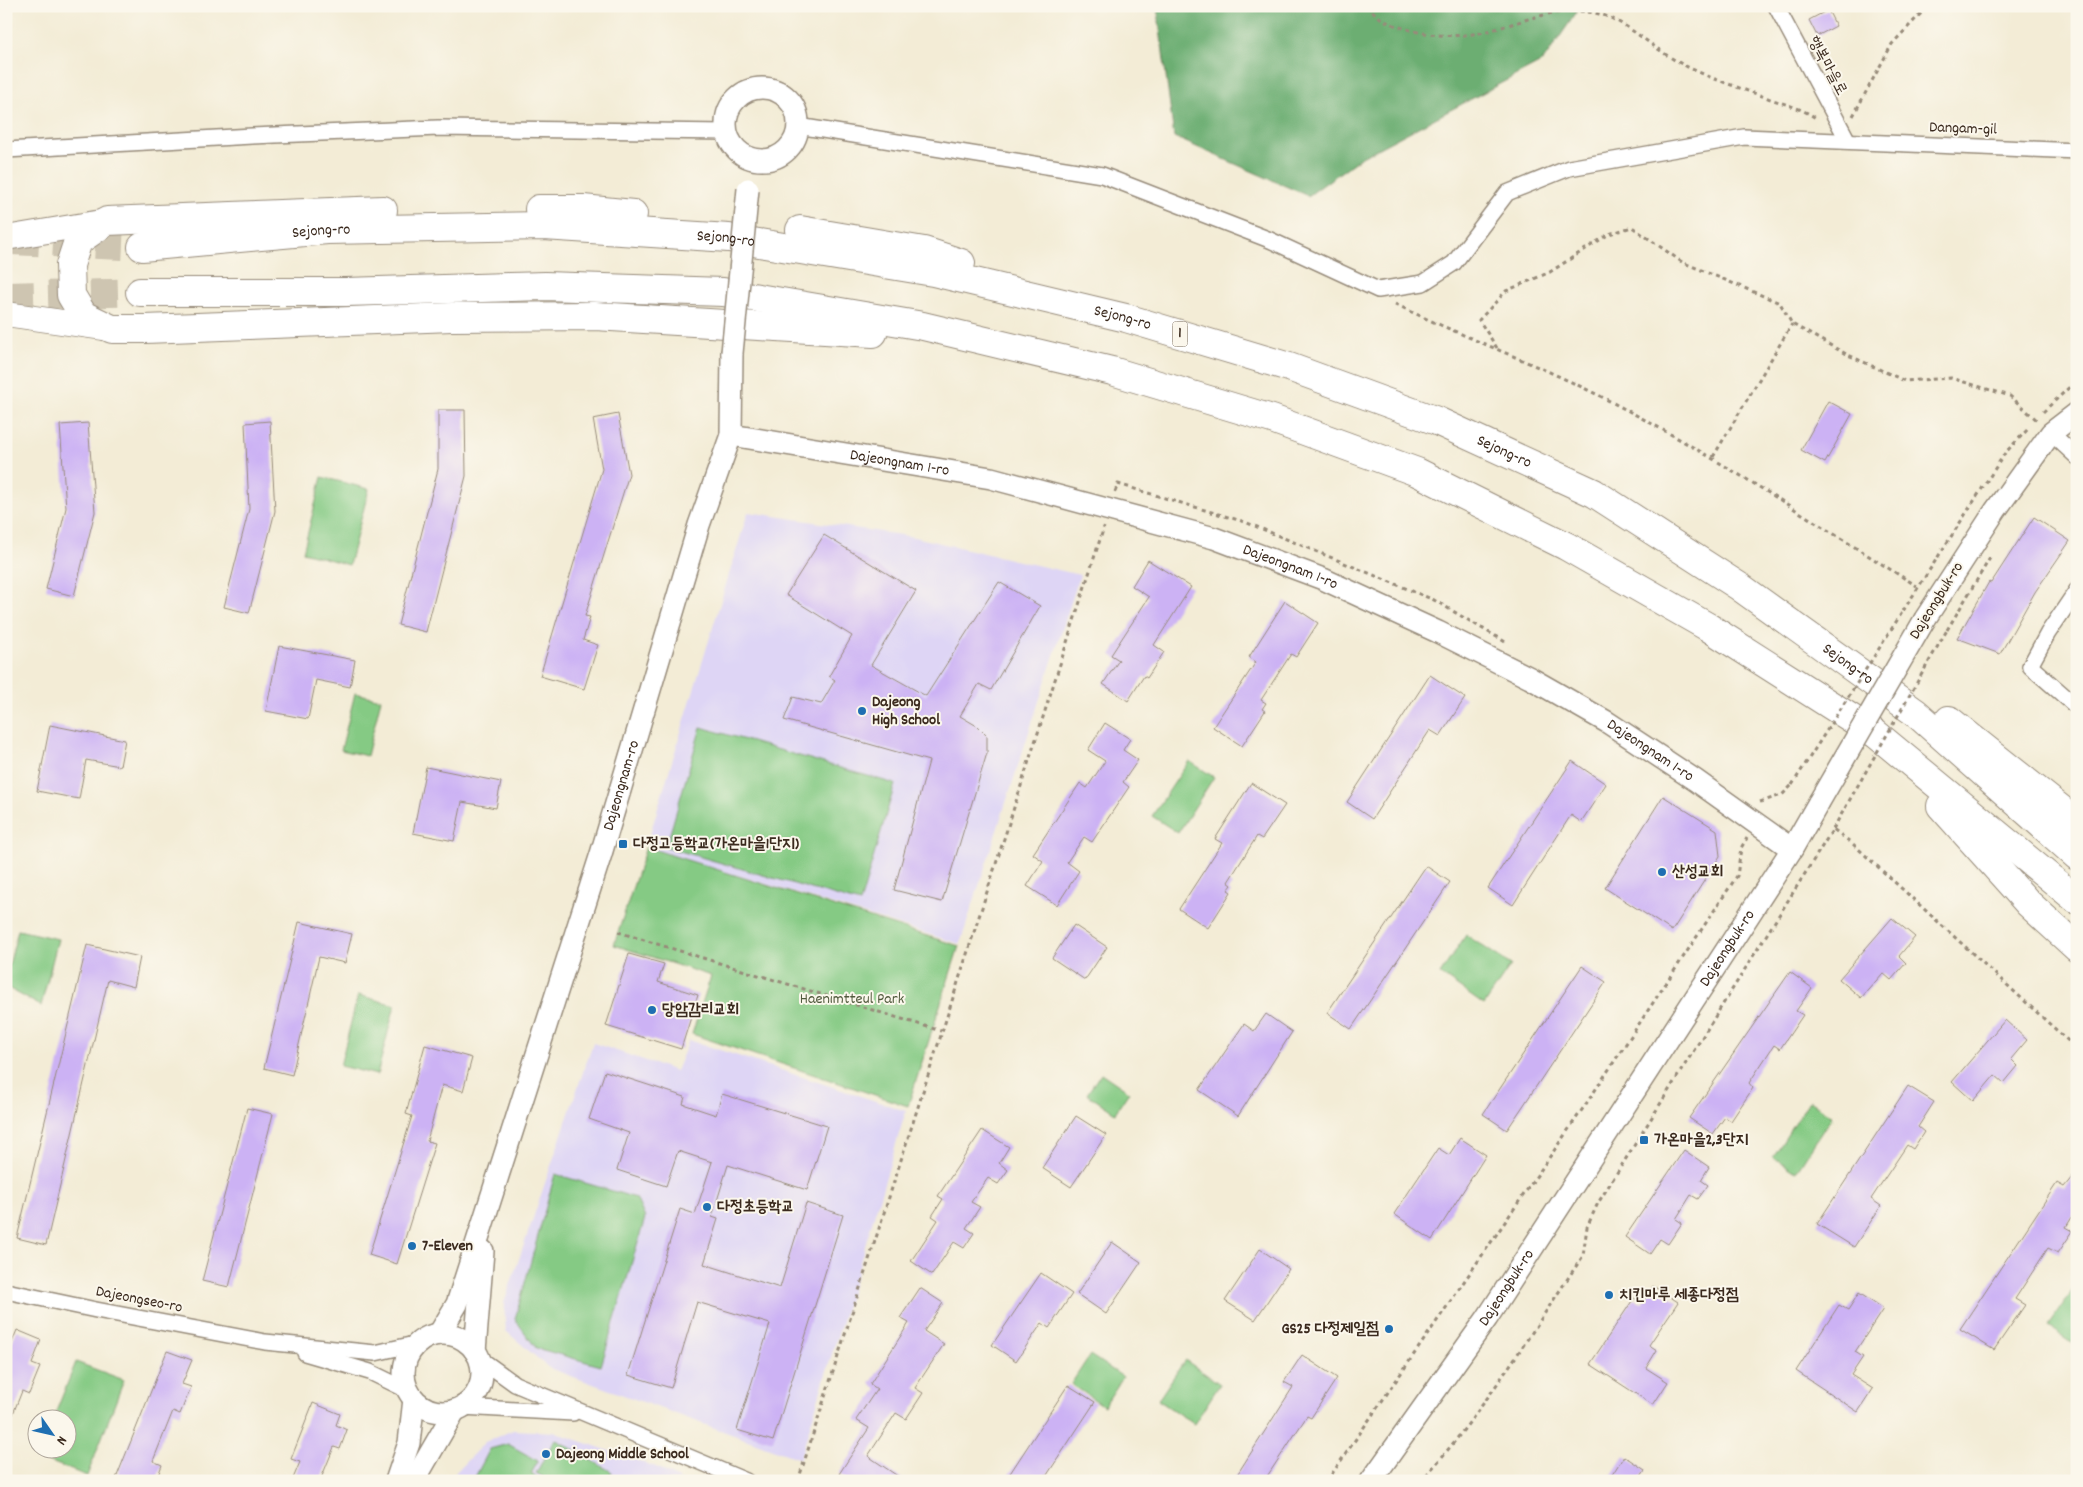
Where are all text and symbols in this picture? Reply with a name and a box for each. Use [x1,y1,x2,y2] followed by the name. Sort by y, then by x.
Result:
[1802,32,1852,100] street label: 행복마을로
[1929,116,1998,142] street label: Dangam-gil
[291,218,351,245] street label: Sejong-ro
[696,224,757,254] street label: Sejong-ro
[1092,299,1154,336] street label: Sejong-ro
[1172,322,1188,346] road number: 1
[1473,429,1535,474] street label: Sejong-ro
[848,443,951,482] street label: Dajeongnam 1-ro
[1239,538,1342,596] street label: Dajeongnam 1-ro
[1904,558,1970,644] street label: Dajeongbuk-ro
[1817,638,1878,690] street label: Sejong-ro
[872,691,940,732] place label: Dajeong High School
[856,705,868,717] marker: Dajeong High School
[1602,713,1699,788] street label: Dajeongnam 1-ro
[597,738,646,833] street label: Dajeongnam-ro
[633,833,799,856] place label: 다정고등학교(가온마을1단지)
[617,838,629,850] marker: 다정고등학교(가온마을1단지)
[1672,861,1724,884] place label: 산성교회
[1656,866,1668,878] marker: 산성교회
[1694,905,1761,991] street label: Dajeongbuk-ro
[800,988,904,1011] park label: Haenimtteul Park
[662,999,739,1022] place label: 당암감리교회
[646,1004,658,1016] marker: 당암감리교회
[1654,1129,1749,1152] place label: 가온마을2,3단지
[1638,1134,1650,1146] marker: 가온마을2,3단지
[717,1196,794,1219] place label: 다정초등학교
[701,1201,713,1213] marker: 다정초등학교
[422,1235,473,1258] place label: 7-Eleven
[406,1240,418,1252] marker: 7-Eleven
[1473,1245,1540,1331] street label: Dajeongbuk-ro
[94,1280,184,1320] street label: Dajeongseo-ro
[1619,1284,1739,1307] place label: 치킨마루 세종다정점
[1603,1289,1615,1301] marker: 치킨마루 세종다정점
[1281,1318,1379,1341] place label: GS25 다정제일점
[1383,1323,1395,1335] marker: GS25 다정제일점
[28,1410,78,1460] north arrow
[51,1432,71,1449] text: N
[556,1443,689,1466] place label: Dajeong Middle School
[540,1448,552,1460] marker: Dajeong Middle School

